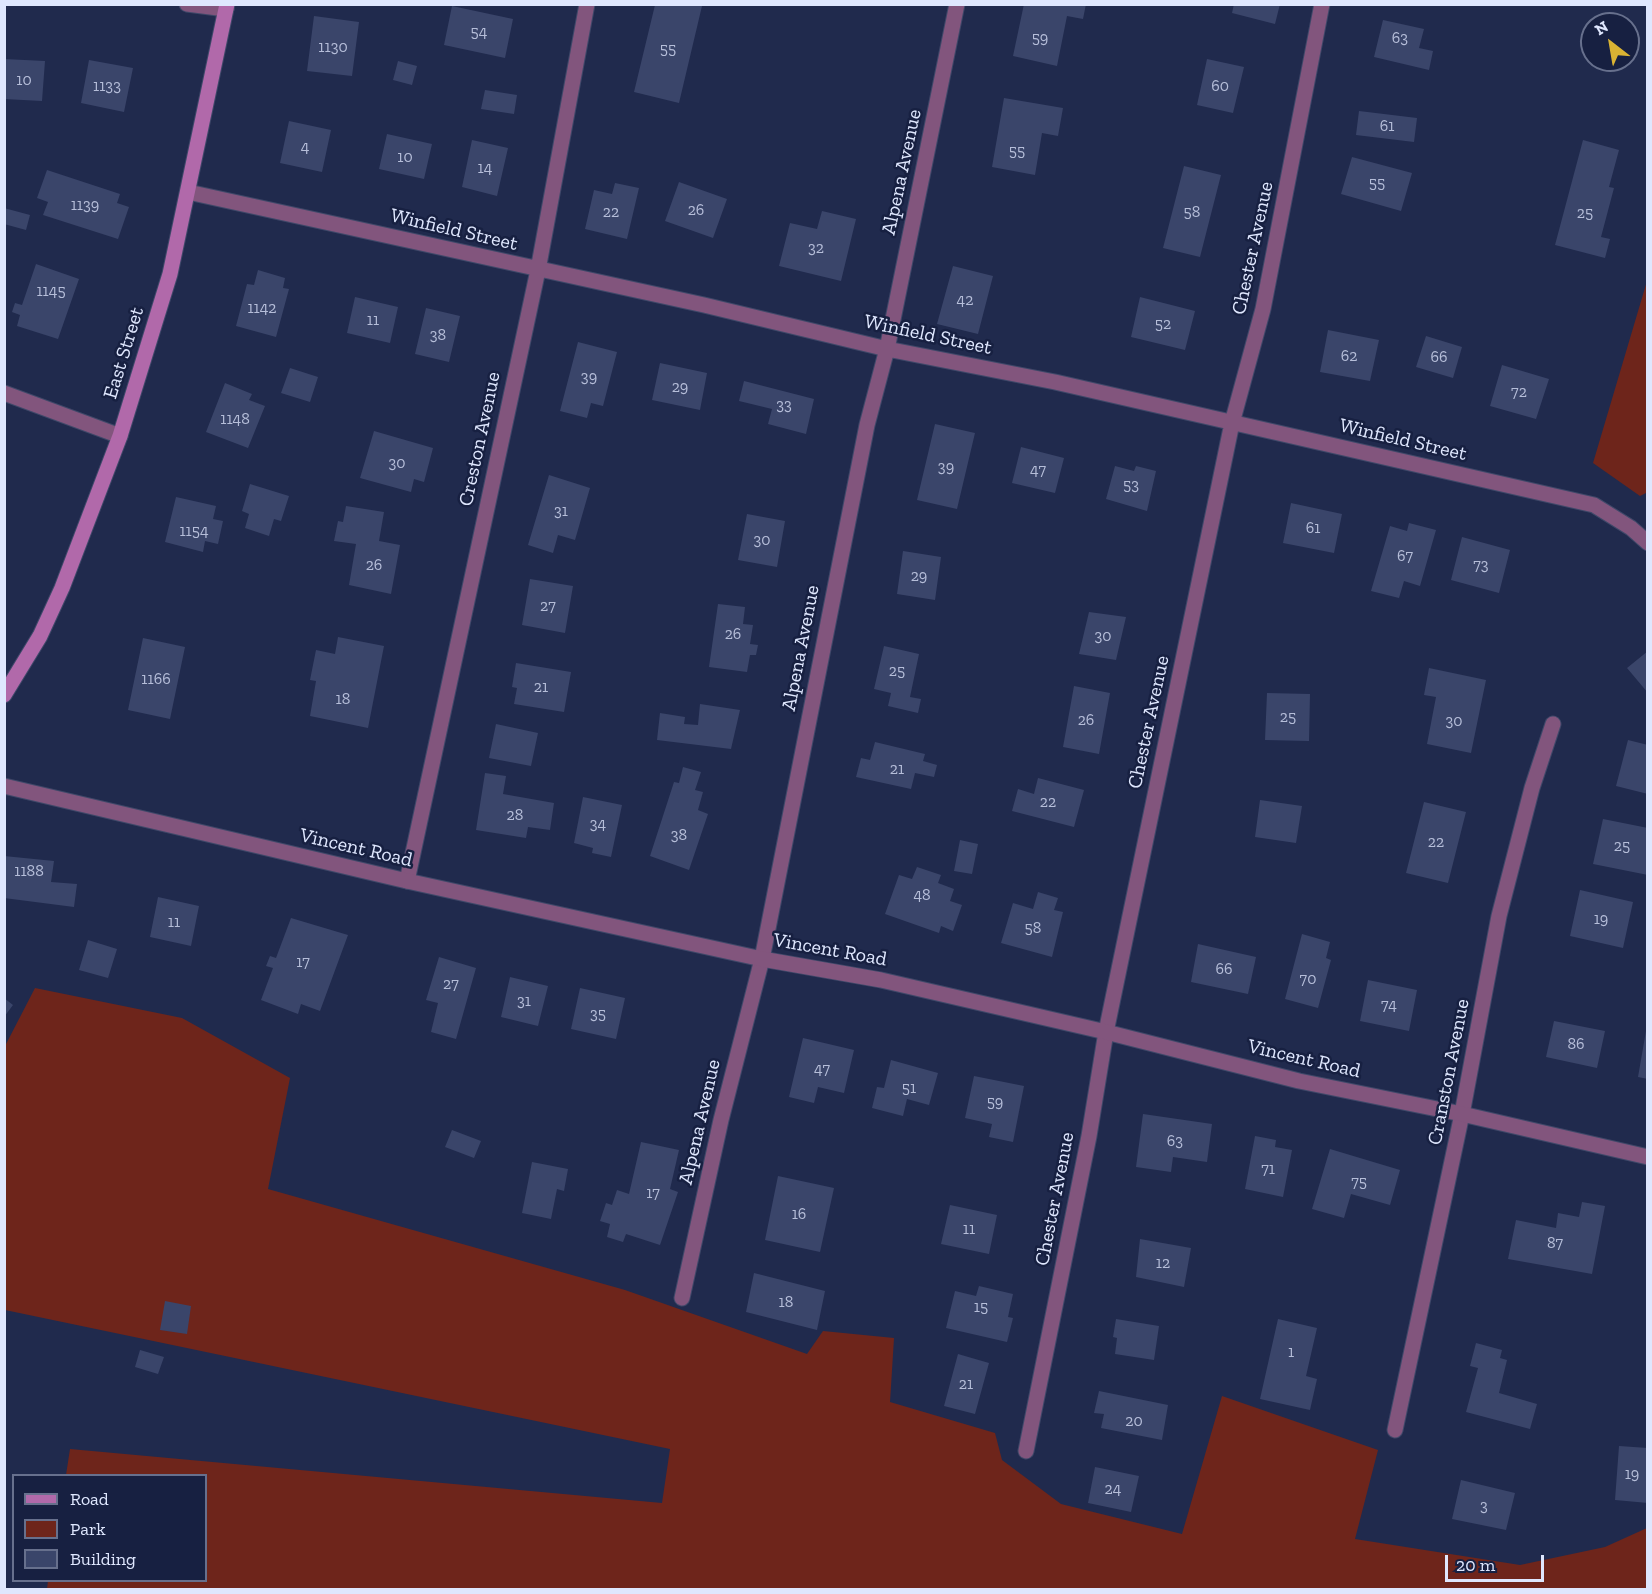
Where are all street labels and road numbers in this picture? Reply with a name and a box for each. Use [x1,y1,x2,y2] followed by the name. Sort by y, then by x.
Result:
[877,107,927,237] street label: Alpena Avenue
[1227,179,1279,317] street label: Chester Avenue
[388,204,520,256] street label: Winfield Street
[99,304,149,402] street label: East Street
[862,310,994,360] street label: Winfield Street
[454,370,506,508] street label: Creston Avenue
[1337,414,1469,466] street label: Winfield Street
[777,583,825,713] street label: Alpena Avenue
[1123,653,1175,791] street label: Chester Avenue
[297,823,415,873] street label: Vincent Road
[771,928,889,972] street label: Vincent Road
[1423,997,1475,1147] street label: Cranston Avenue
[1245,1034,1363,1084] street label: Vincent Road
[674,1057,726,1187] street label: Alpena Avenue
[1030,1130,1080,1268] street label: Chester Avenue

